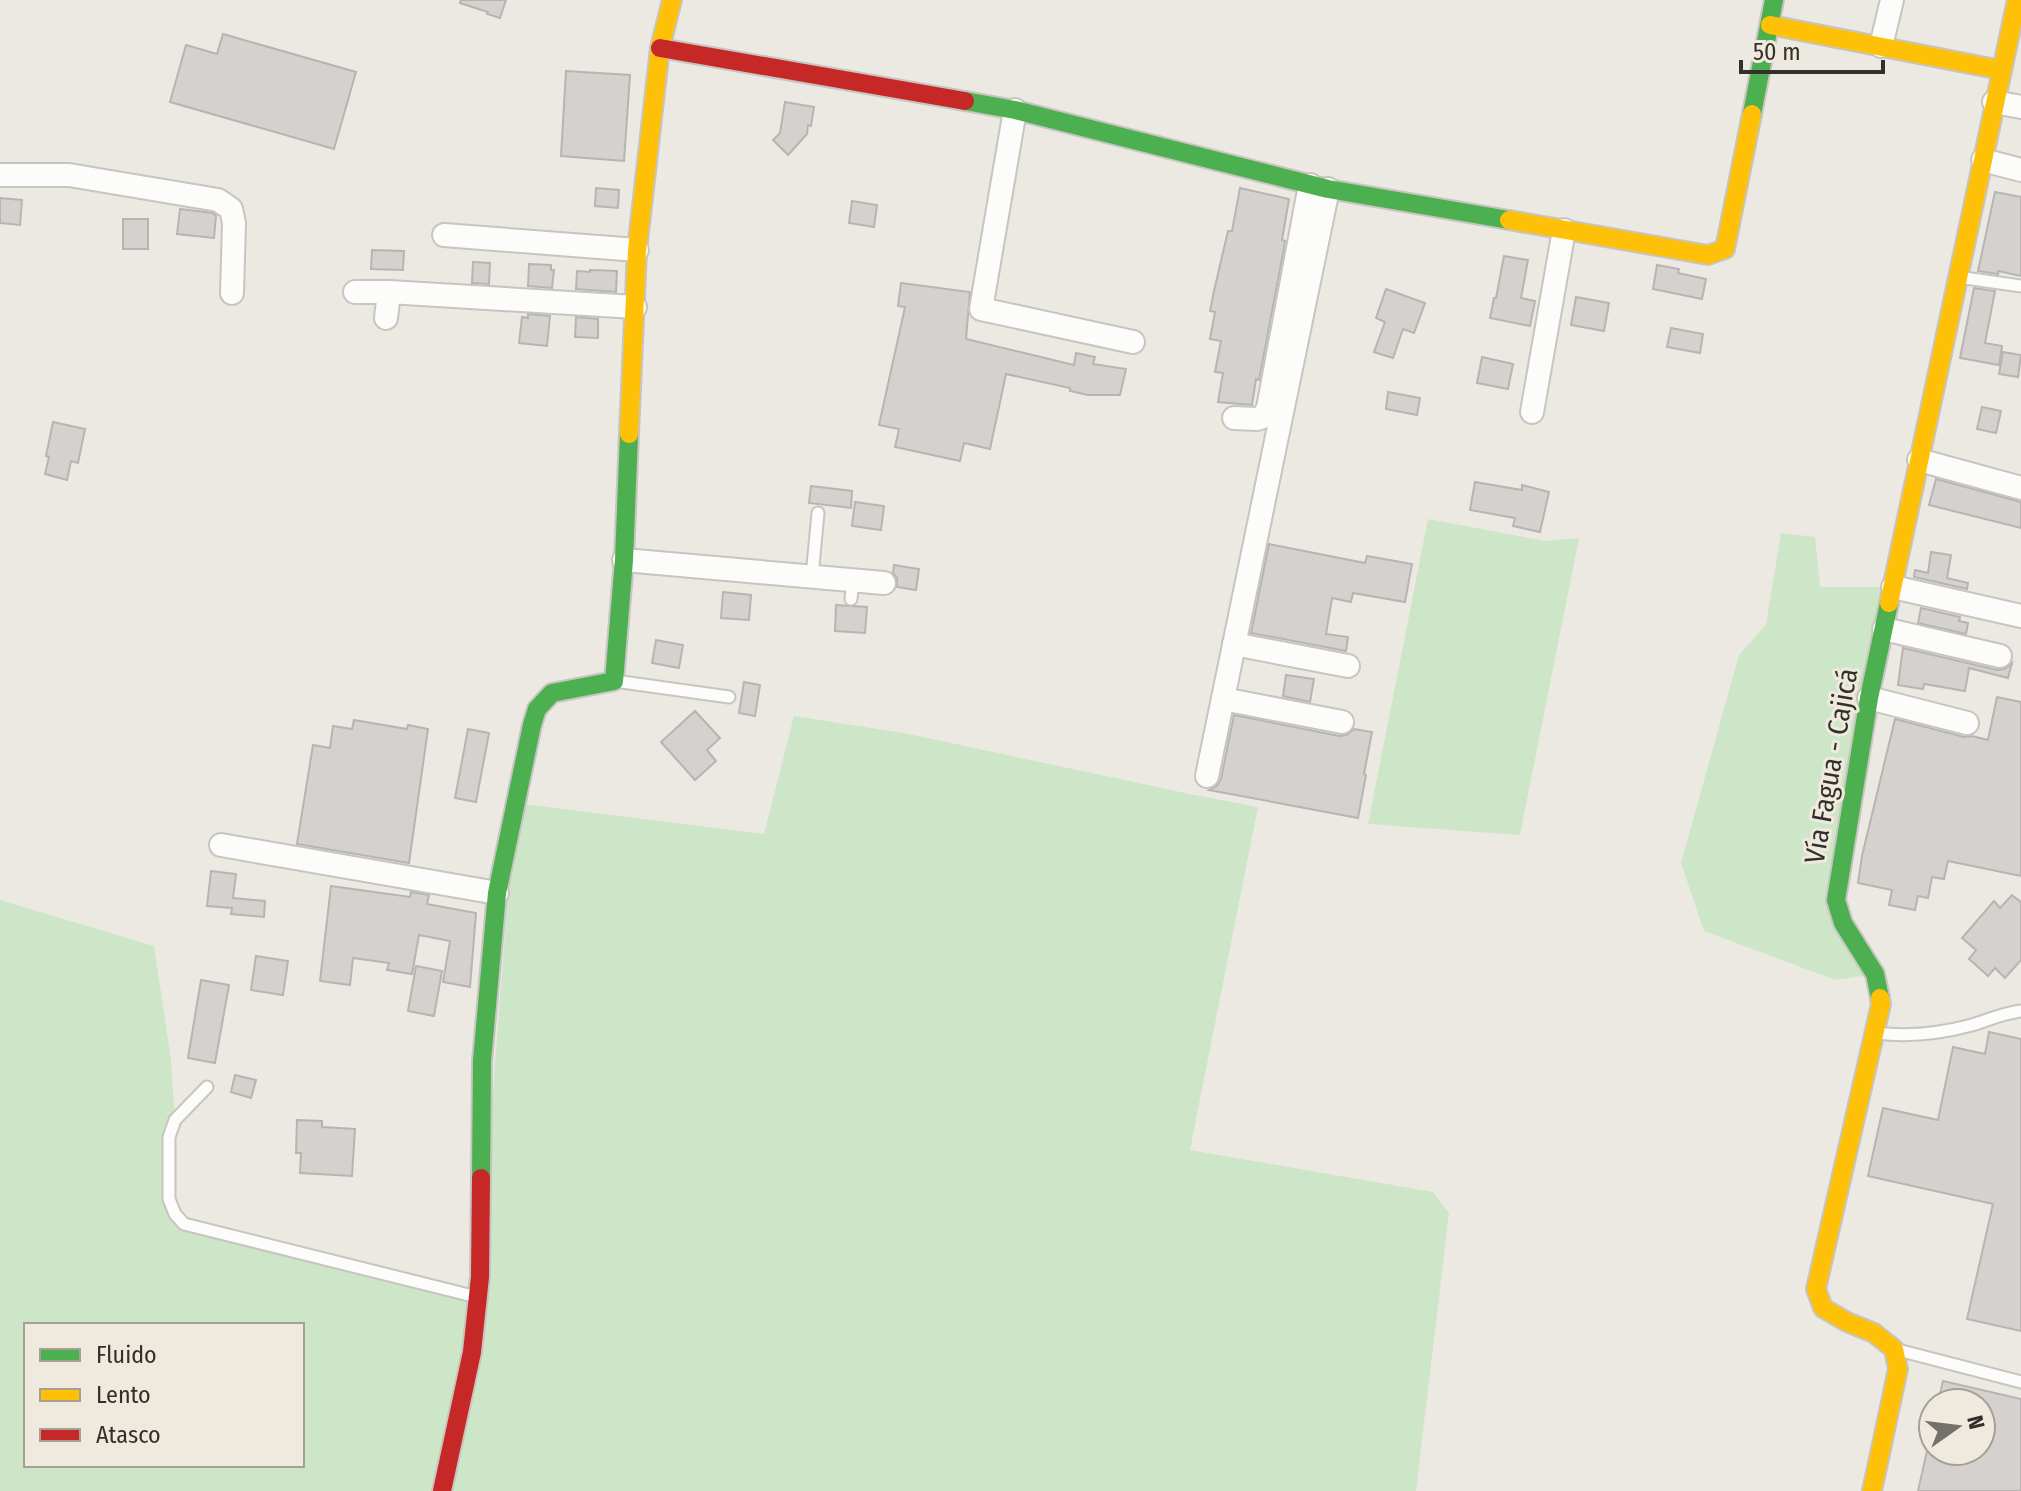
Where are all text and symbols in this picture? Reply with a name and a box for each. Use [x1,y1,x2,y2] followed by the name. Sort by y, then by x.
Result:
[1741,24,1883,74] scale bar
[1753,38,1801,66] text: 50 m
[1798,666,1864,866] street label: Vía Fagua - Cajicá
[24,1323,304,1467] legend
[96,1341,157,1369] text: Fluido
[96,1381,151,1409] text: Lento
[1917,1387,1997,1467] north arrow
[1961,1413,1991,1432] text: N
[96,1421,161,1449] text: Atasco

